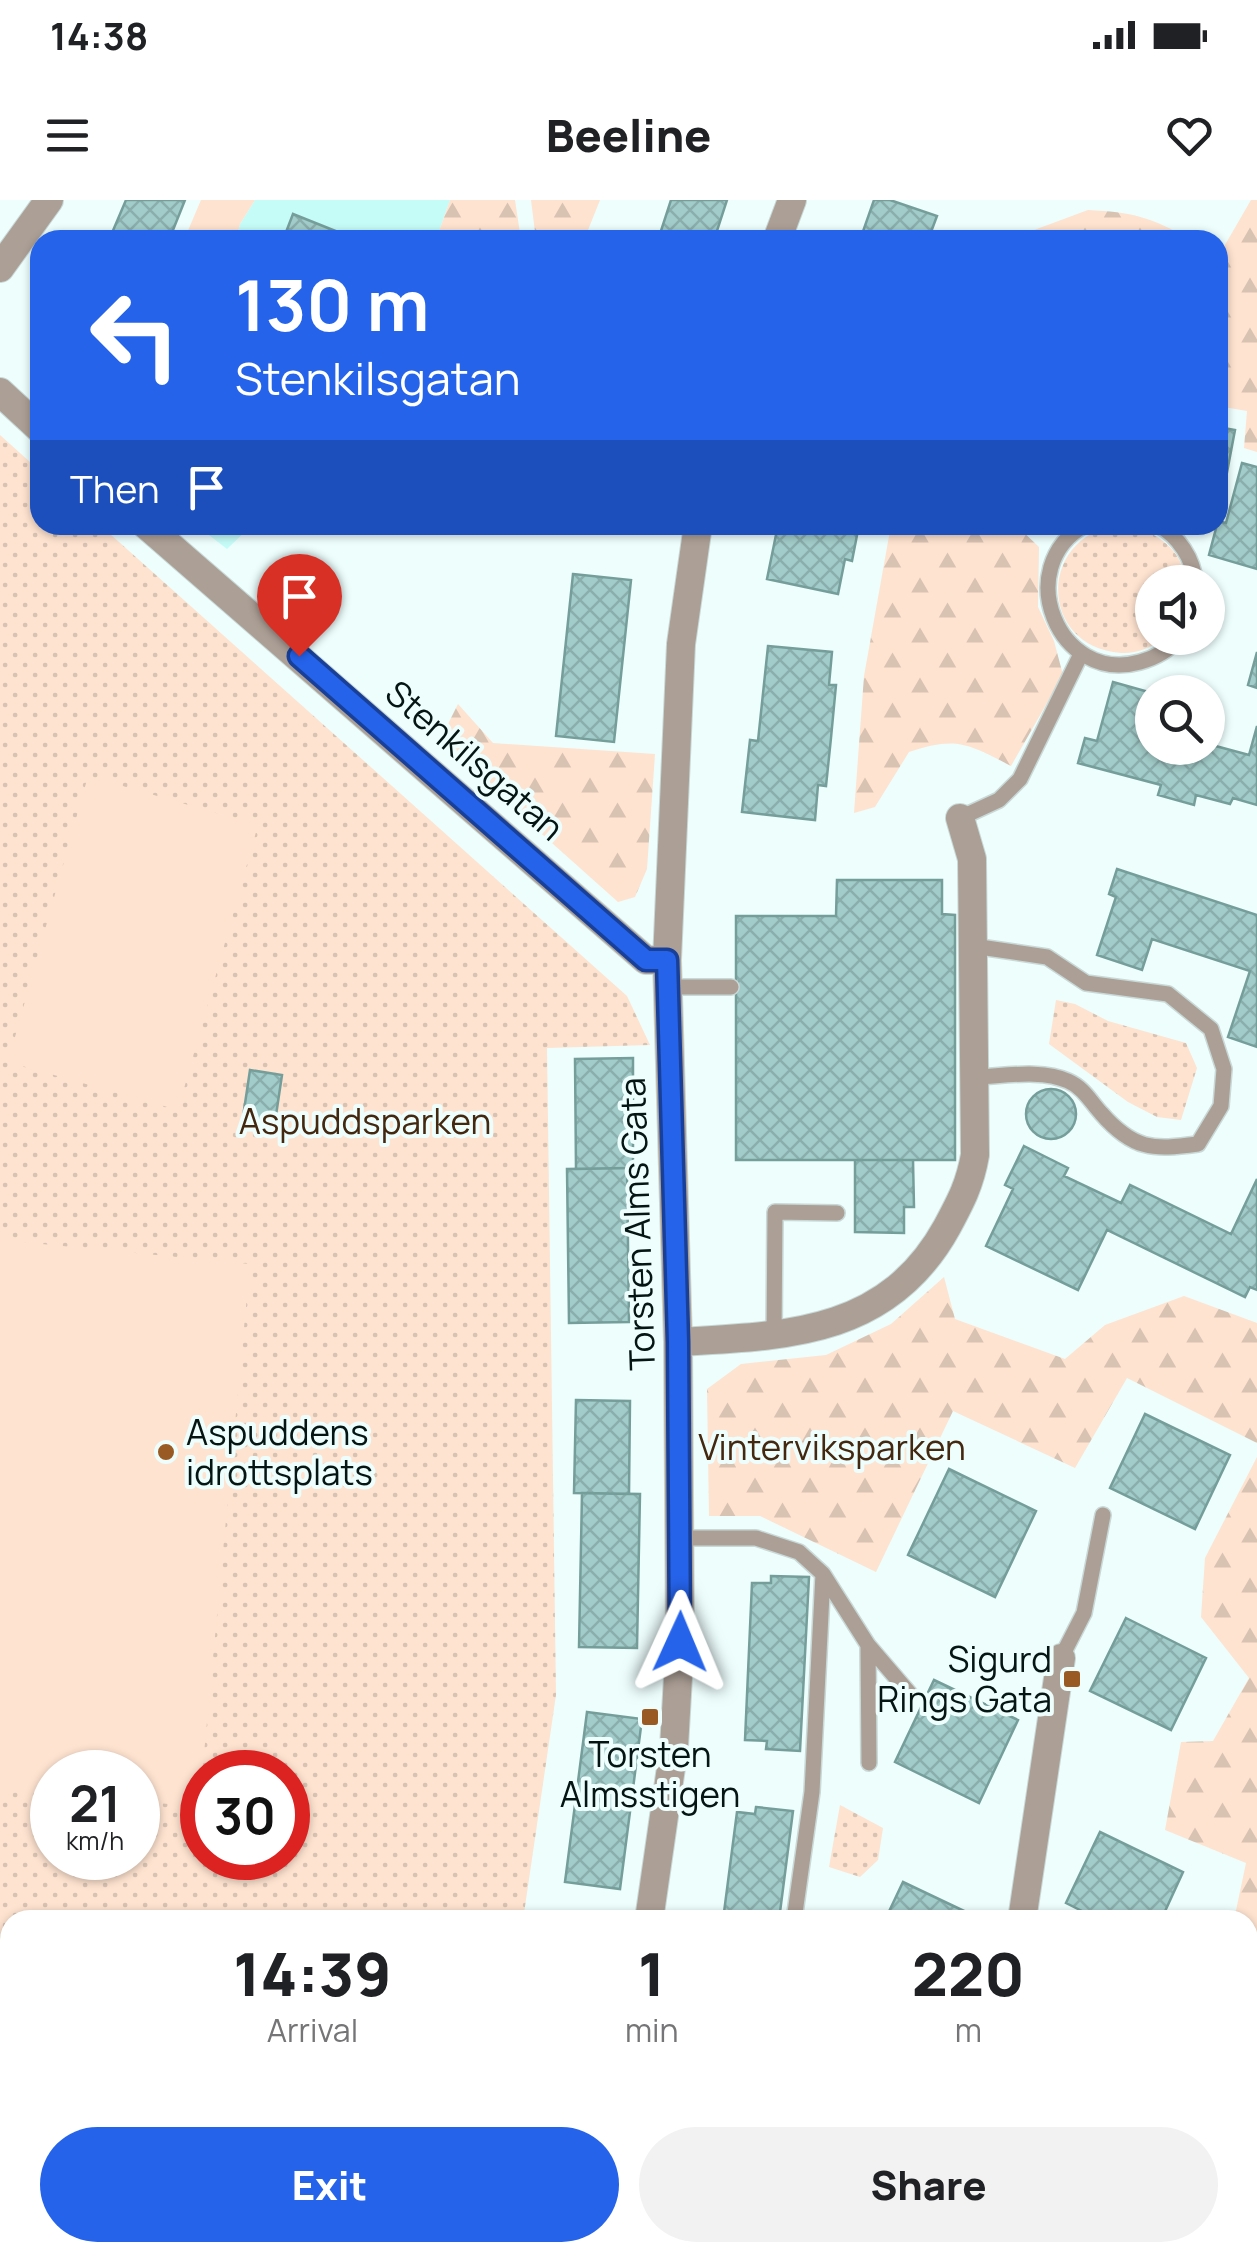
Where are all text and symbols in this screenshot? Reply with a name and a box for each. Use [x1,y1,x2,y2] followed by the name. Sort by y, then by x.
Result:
[50,9,148,61] text: 14:38
[546,104,711,166] text: Beeline
[40,108,95,163] icon: menu
[1162,108,1217,163] icon: heart
[235,256,429,352] text: 130 m
[70,270,200,400] icon: left
[235,347,521,409] text: Stenkilsgatan
[179,460,234,515] icon: arrive
[70,462,159,514] text: Then
[257,554,342,657] pin
[1135,565,1225,765] map controls
[1135,565,1225,655] button: sound
[272,569,327,624] icon: arrive
[375,669,575,851] street label: Stenkilsgatan
[1135,675,1225,765] button: search
[608,1077,666,1371] street label: Torsten Alms Gata
[239,1097,491,1145] park label: Aspuddsparken
[186,1408,373,1496] place label: Aspuddens idrottsplats
[698,1423,966,1471] park label: Vinterviksparken
[155,1441,177,1463] marker: Aspuddens idrottsplats
[628,1590,732,1694] position arrow
[877,1635,1052,1723] place label: Sigurd Rings Gata
[1061,1668,1083,1690] marker: Sigurd Rings Gata
[639,1706,661,1728] marker: Torsten Almsstigen
[560,1730,740,1818] place label: Torsten Almsstigen
[180,1750,310,1880] speed limit sign: 30
[69,1769,121,1837] text: 21
[66,1823,124,1858] text: km/h
[233,1932,392,2014] text: 14:39
[638,1932,665,2014] text: 1
[912,1932,1025,2014] text: 220
[267,2008,358,2052] text: Arrival
[625,2008,679,2052] text: min
[955,2008,982,2052] text: m
[40,2127,619,2242] button: Exit
[639,2127,1218,2242] button: Share

